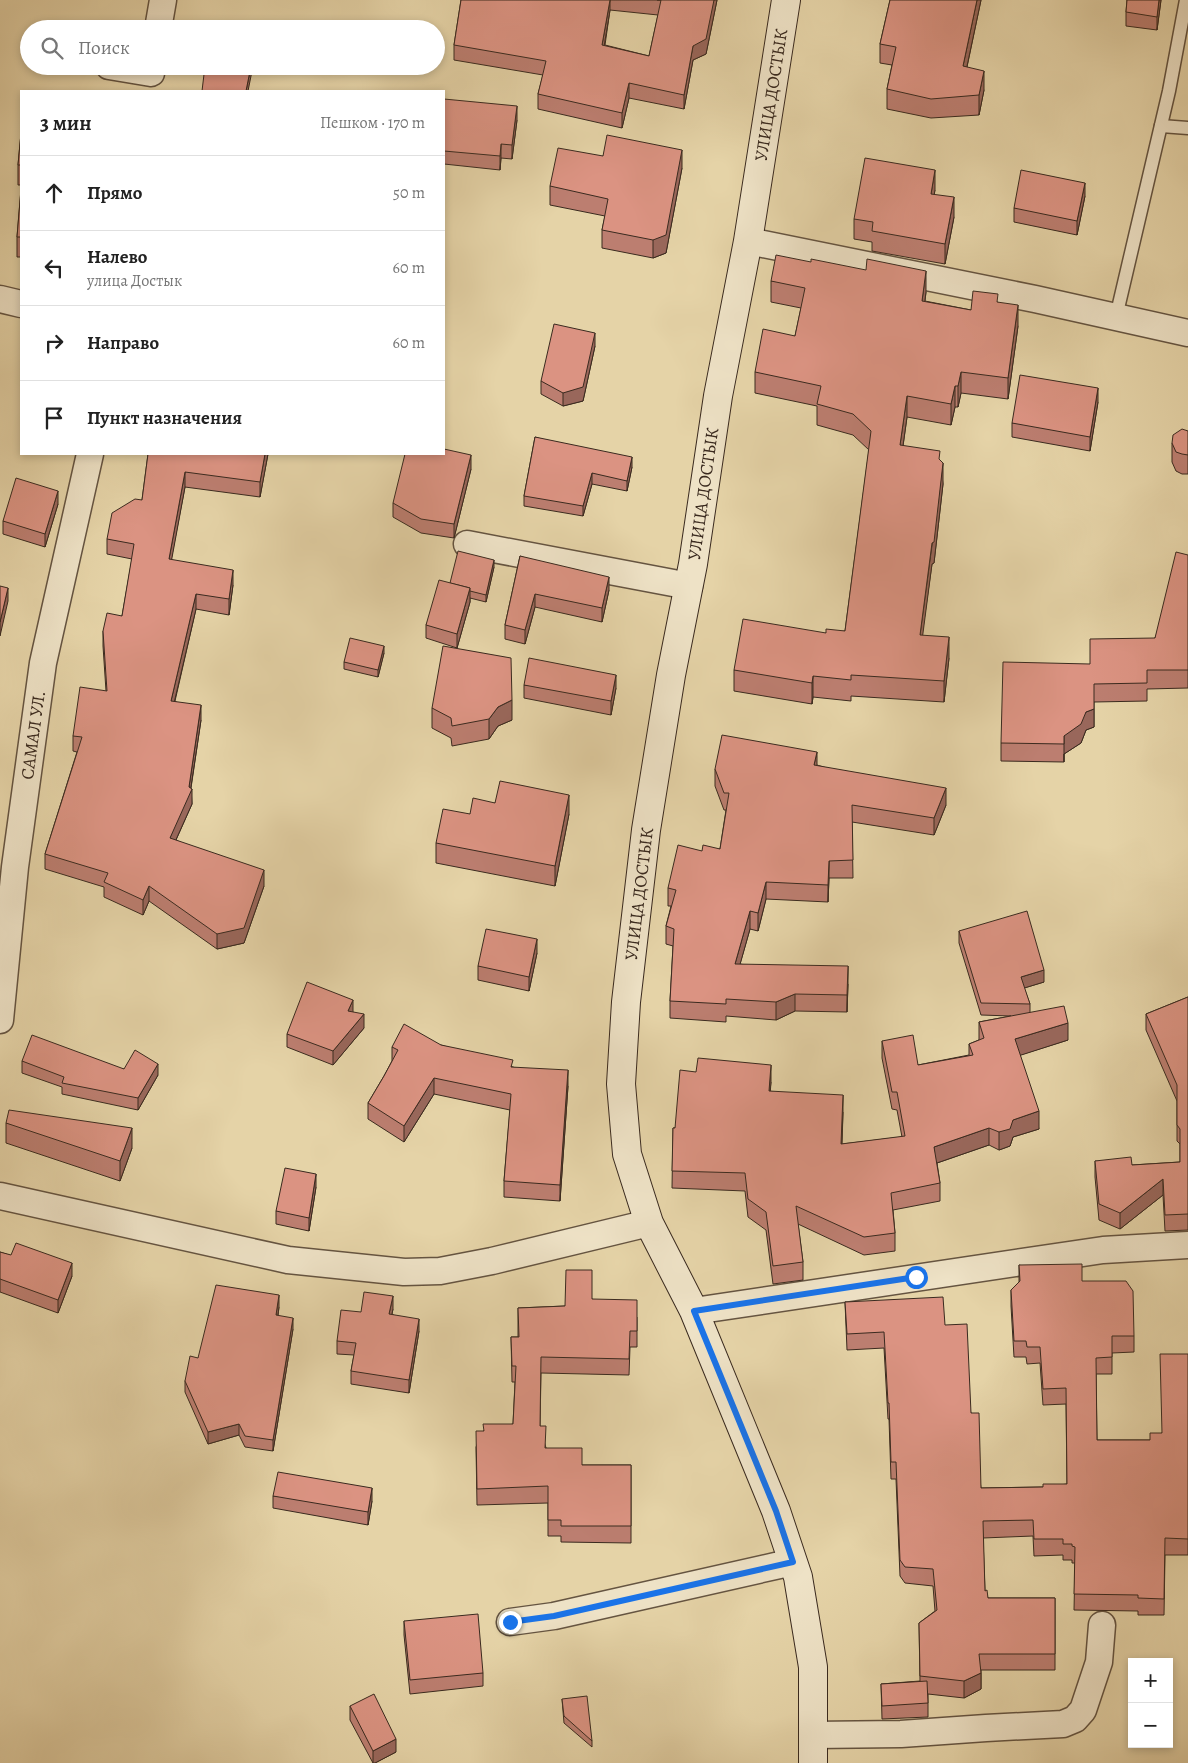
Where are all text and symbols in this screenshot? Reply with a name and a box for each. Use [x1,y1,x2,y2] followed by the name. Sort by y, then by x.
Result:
[20,20,445,75] search box
[749,27,793,163] street label: УЛИЦА ДОСТЫК
[38,34,66,62] icon: search
[78,35,130,61] text: Поиск
[40,109,92,137] text: 3 мин
[320,112,425,134] text: Пешком · 170 m
[40,179,68,207] icon: ahead
[87,180,142,206] text: Прямо
[393,182,425,204] text: 50 m
[87,244,147,270] text: Налево
[40,254,68,282] icon: left
[393,257,425,279] text: 60 m
[87,270,182,292] text: улица Достык
[40,329,68,357] icon: right
[87,330,159,356] text: Направо
[393,332,425,354] text: 60 m
[40,404,68,432] icon: arrive
[87,405,242,431] text: Пункт назначения
[682,426,724,562] street label: УЛИЦА ДОСТЫК
[15,689,51,781] street label: САМАЛ УЛ.
[619,826,659,962] street label: УЛИЦА ДОСТЫК
[905,1266,928,1289] route start
[499,1611,522,1634] route end
[1128,1658,1173,1748] map controls
[1128,1658,1173,1703] button: +
[1128,1703,1173,1748] button: −

